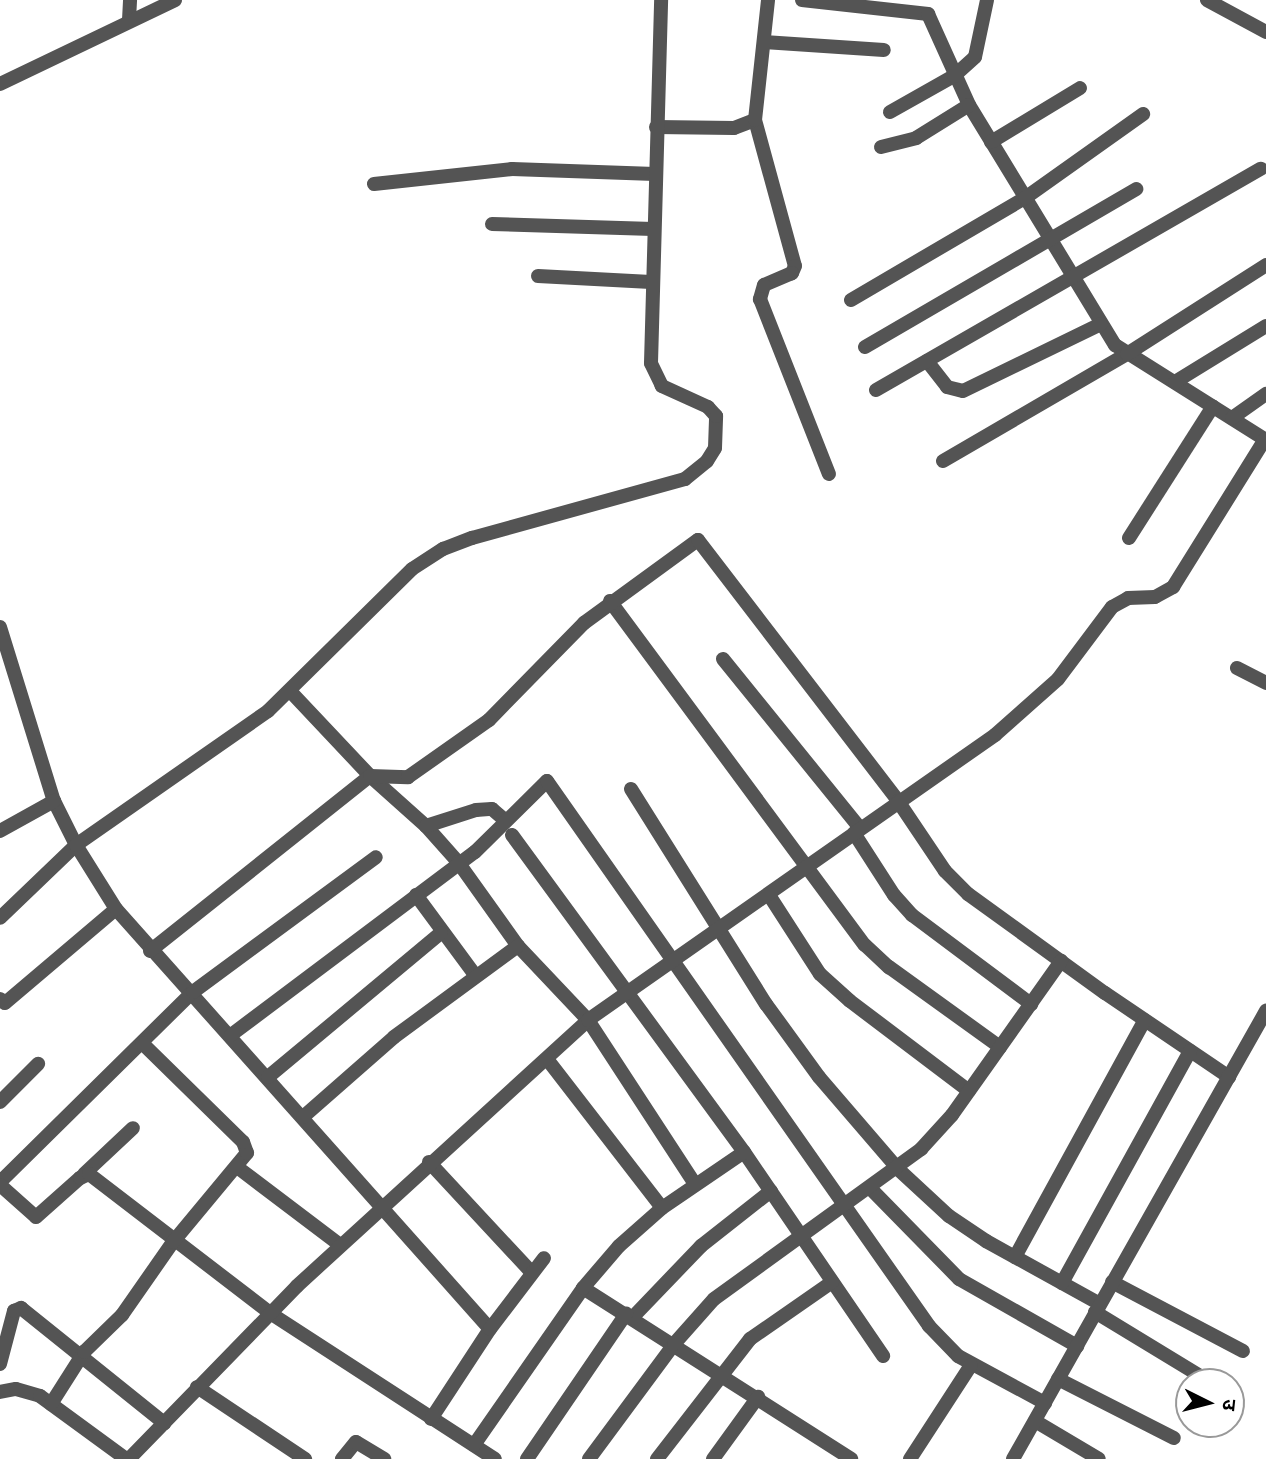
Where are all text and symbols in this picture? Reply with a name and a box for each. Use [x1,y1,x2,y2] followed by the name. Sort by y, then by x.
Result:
[1175,1368,1245,1438] north arrow
[1216,1398,1241,1412] text: उ

